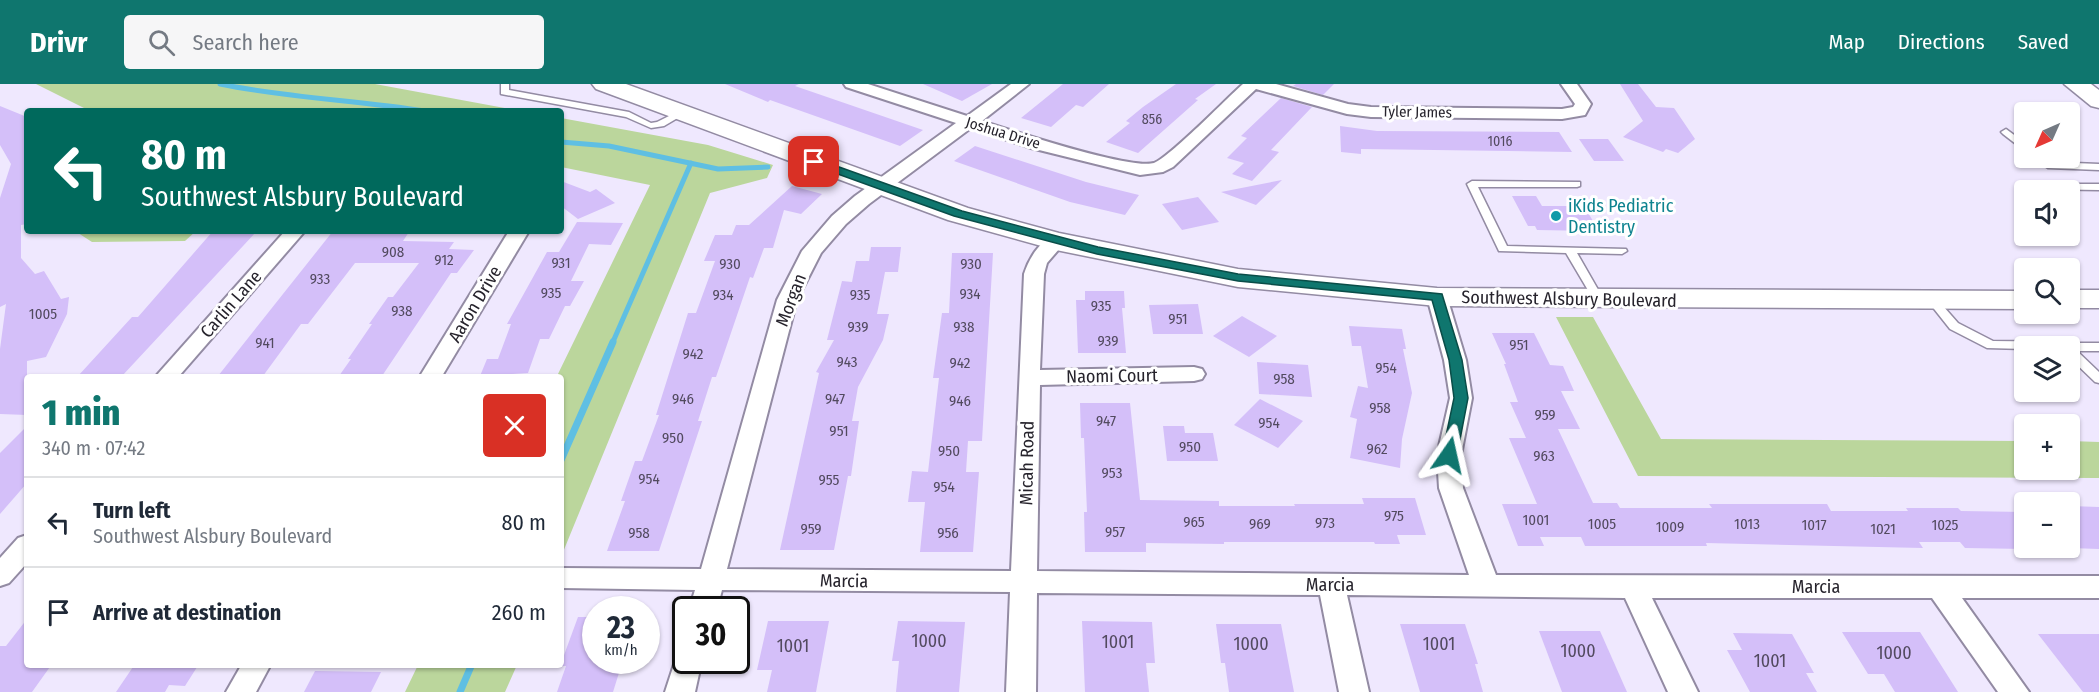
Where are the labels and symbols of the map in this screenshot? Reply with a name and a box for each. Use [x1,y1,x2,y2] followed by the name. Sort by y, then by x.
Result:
[1382,102,1452,122] street label: Tyler James
[2014,102,2080,168] north arrow
[1142,111,1162,128] house number: 856
[964,113,1042,153] street label: Joshua Drive
[1488,133,1512,150] house number: 1016
[788,136,839,187] pin
[1568,195,1674,238] place label: iKids Pediatric Dentistry
[1549,209,1563,223] marker: iKids Pediatric Dentistry
[382,243,404,261] house number: 908
[434,251,454,269] house number: 912
[551,254,571,272] house number: 931
[719,255,741,273] house number: 930
[960,255,982,273] house number: 930
[444,262,506,346] street label: Aaron Drive
[196,266,266,342] street label: Carlin Lane
[310,270,330,288] house number: 933
[771,271,811,329] street label: Morgan
[541,284,561,302] house number: 935
[960,285,980,303] house number: 934
[713,286,733,304] house number: 934
[850,286,870,304] house number: 935
[1461,286,1677,312] street label: Southwest Alsbury Boulevard
[1091,297,1111,315] house number: 935
[391,302,413,320] house number: 938
[29,305,57,323] house number: 1005
[1168,310,1188,328] house number: 951
[848,318,868,336] house number: 939
[953,318,975,336] house number: 938
[1098,332,1118,350] house number: 939
[255,334,275,352] house number: 941
[1509,336,1529,354] house number: 951
[683,345,704,363] house number: 942
[837,353,858,371] house number: 943
[950,354,971,372] house number: 942
[1375,359,1397,377] house number: 954
[1066,364,1158,388] street label: Naomi Court
[1273,370,1295,388] house number: 958
[672,390,694,408] house number: 946
[825,390,845,408] house number: 947
[949,392,971,410] house number: 946
[1369,399,1391,417] house number: 958
[1534,406,1556,424] house number: 959
[1096,412,1116,430] house number: 947
[1258,414,1280,432] house number: 954
[1015,420,1039,506] street label: Micah Road
[829,422,849,440] house number: 951
[1417,423,1481,487] position arrow
[662,429,684,447] house number: 950
[1179,438,1201,456] house number: 950
[1366,440,1388,458] house number: 962
[938,442,960,460] house number: 950
[1533,447,1555,465] house number: 963
[1102,464,1123,482] house number: 953
[638,470,660,488] house number: 954
[819,471,840,489] house number: 955
[933,478,955,496] house number: 954
[1384,507,1404,525] house number: 975
[1523,511,1549,529] house number: 1001
[1183,513,1205,531] house number: 965
[1315,514,1335,532] house number: 973
[1249,515,1271,533] house number: 969
[1588,515,1616,533] house number: 1005
[1734,515,1760,533] house number: 1013
[1801,516,1827,534] house number: 1017
[1931,516,1959,534] house number: 1025
[1656,518,1684,536] house number: 1009
[800,520,822,538] house number: 959
[1870,520,1896,538] house number: 1021
[1105,523,1125,541] house number: 957
[628,524,650,542] house number: 958
[937,524,959,542] house number: 956
[820,570,869,592] street label: Marcia
[1306,574,1354,596] street label: Marcia
[1792,576,1840,598] street label: Marcia
[672,596,750,674] speed limit sign: 30
[911,630,947,652] house number: 1000
[1102,631,1134,653] house number: 1001
[1233,633,1269,655] house number: 1000
[1423,633,1455,655] house number: 1001
[777,635,809,657] house number: 1001
[1560,640,1596,662] house number: 1000
[1876,642,1912,664] house number: 1000
[1754,650,1786,672] house number: 1001

